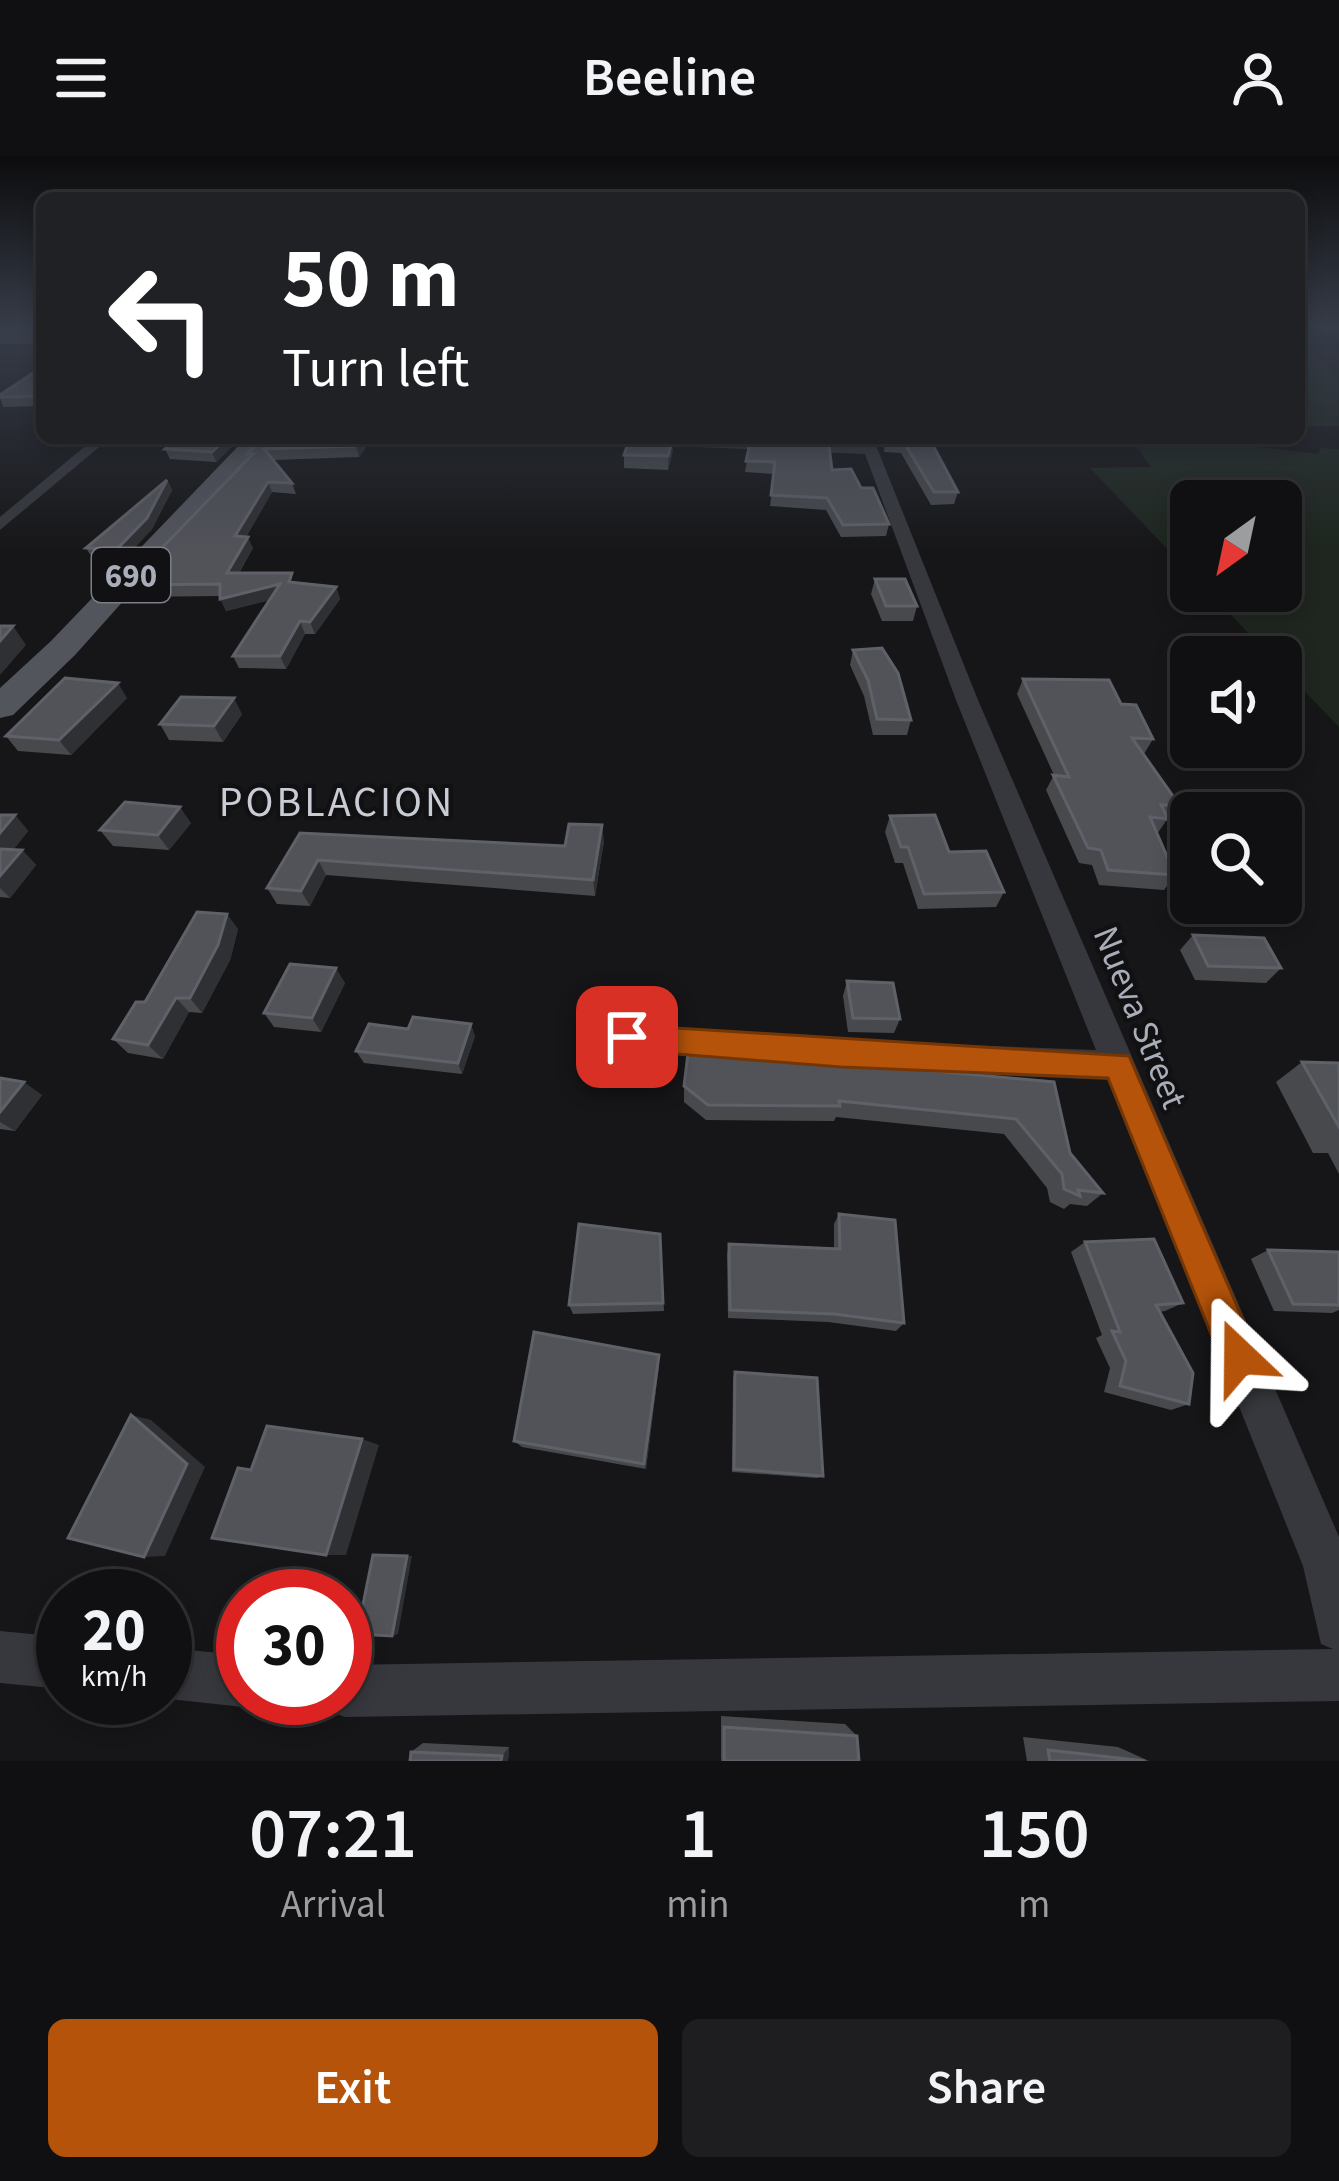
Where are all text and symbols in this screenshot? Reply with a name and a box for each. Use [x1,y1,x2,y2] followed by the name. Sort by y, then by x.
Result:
[583,40,756,117] text: Beeline
[48,45,114,111] icon: menu
[1225,45,1291,111] icon: person
[282,220,460,340] text: 50 m
[84,240,240,396] icon: left
[282,331,469,408] text: Turn left
[1170,480,1302,612] north arrow
[1170,480,1302,924] map controls
[92,548,170,602] road number: 690
[1170,636,1302,768] button: sound
[219,773,455,833] district label: POBLACION
[1170,792,1302,924] button: search
[1080,919,1199,1116] street label: Nueva Street
[576,986,678,1088] pin
[594,1004,660,1070] icon: arrive
[1177,1294,1303,1420] position arrow
[216,1569,372,1725] speed limit sign: 30
[82,1589,146,1674] text: 20
[81,1655,147,1698] text: km/h
[249,1783,417,1886] text: 07:21
[679,1783,716,1886] text: 1
[979,1783,1090,1886] text: 150
[281,1877,386,1933] text: Arrival
[666,1877,730,1933] text: min
[1018,1877,1050,1933] text: m
[48,2019,658,2157] button: Exit
[682,2019,1291,2157] button: Share

